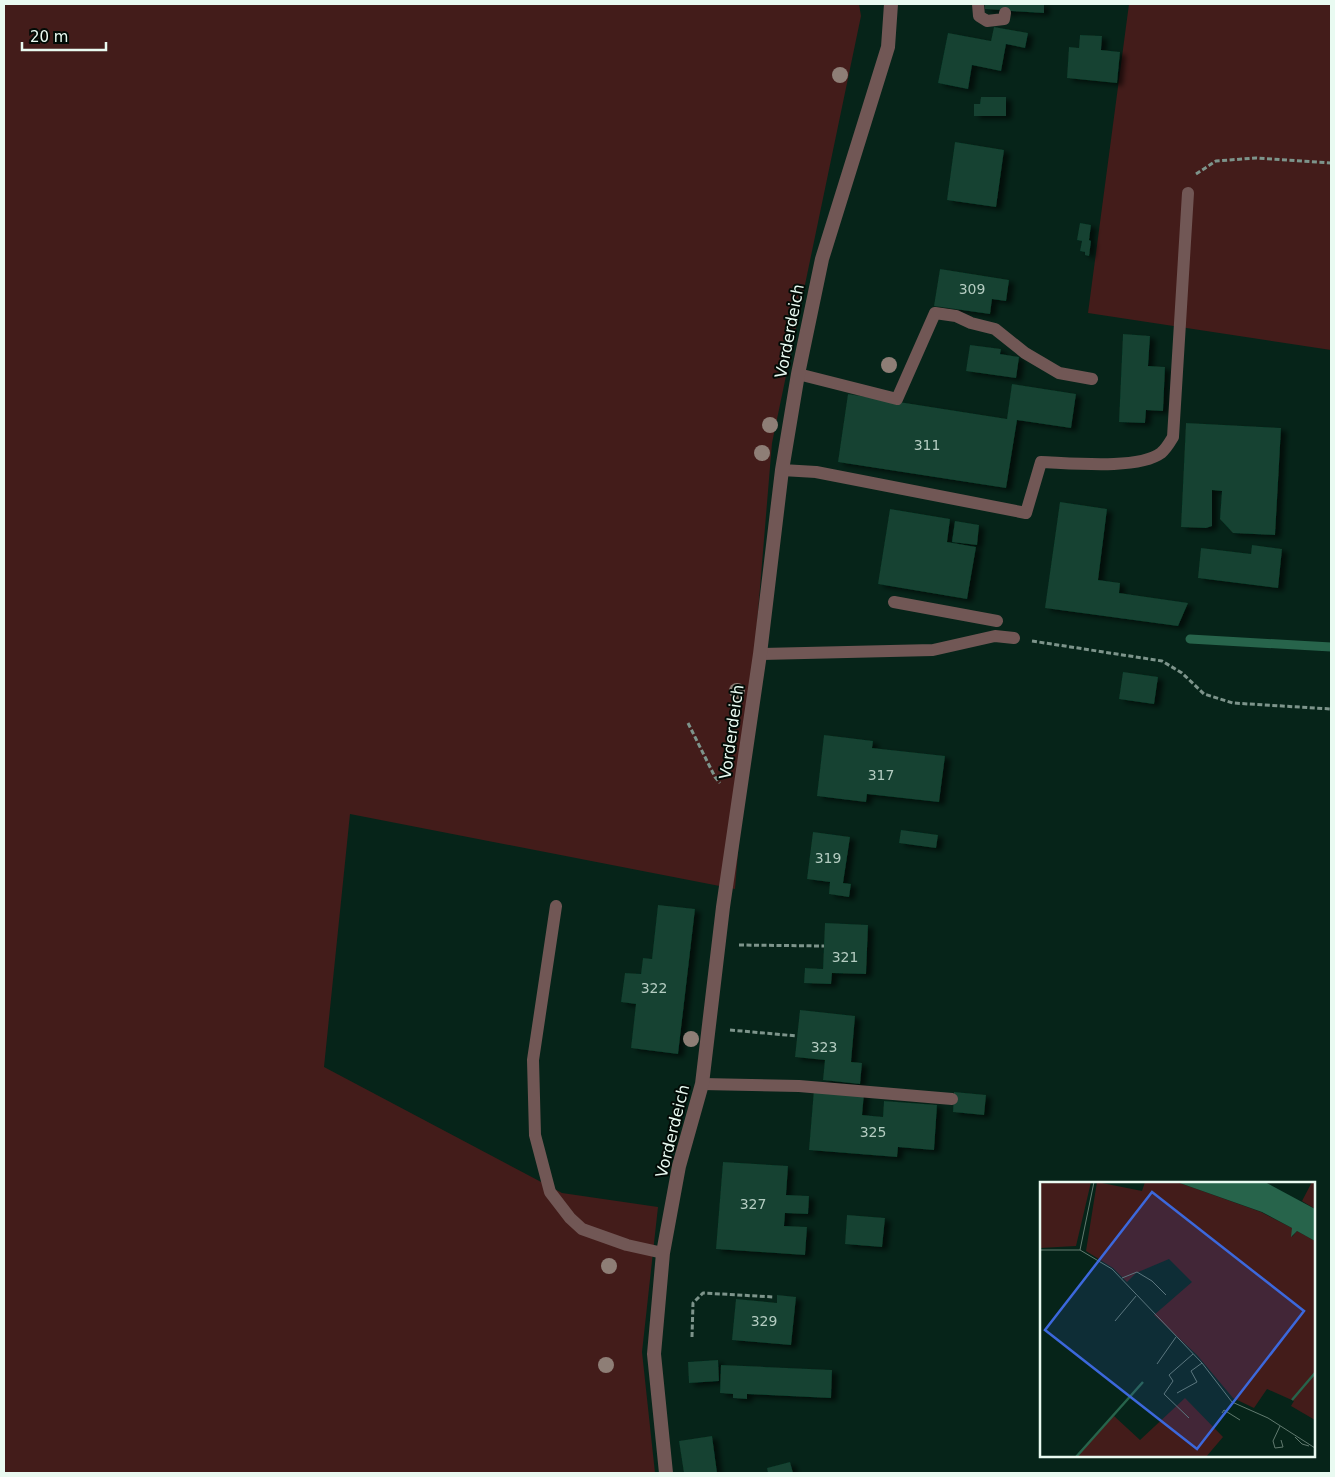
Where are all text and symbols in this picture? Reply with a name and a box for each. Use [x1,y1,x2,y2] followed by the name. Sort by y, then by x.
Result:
[22,20,106,52] scale bar
[30,28,68,46] text: 20 m
[959,281,985,297] house number: 309
[771,282,808,380] street label: Vorderdeich
[914,437,940,453] house number: 311
[715,683,748,781] street label: Vorderdeich
[868,767,894,783] house number: 317
[815,850,841,866] house number: 319
[832,949,858,965] house number: 321
[641,980,667,996] house number: 322
[811,1039,837,1055] house number: 323
[652,1083,693,1180] street label: Vorderdeich
[860,1124,886,1140] house number: 325
[1040,1182,1315,1457] inset map
[740,1196,766,1212] house number: 327
[751,1313,777,1329] house number: 329

